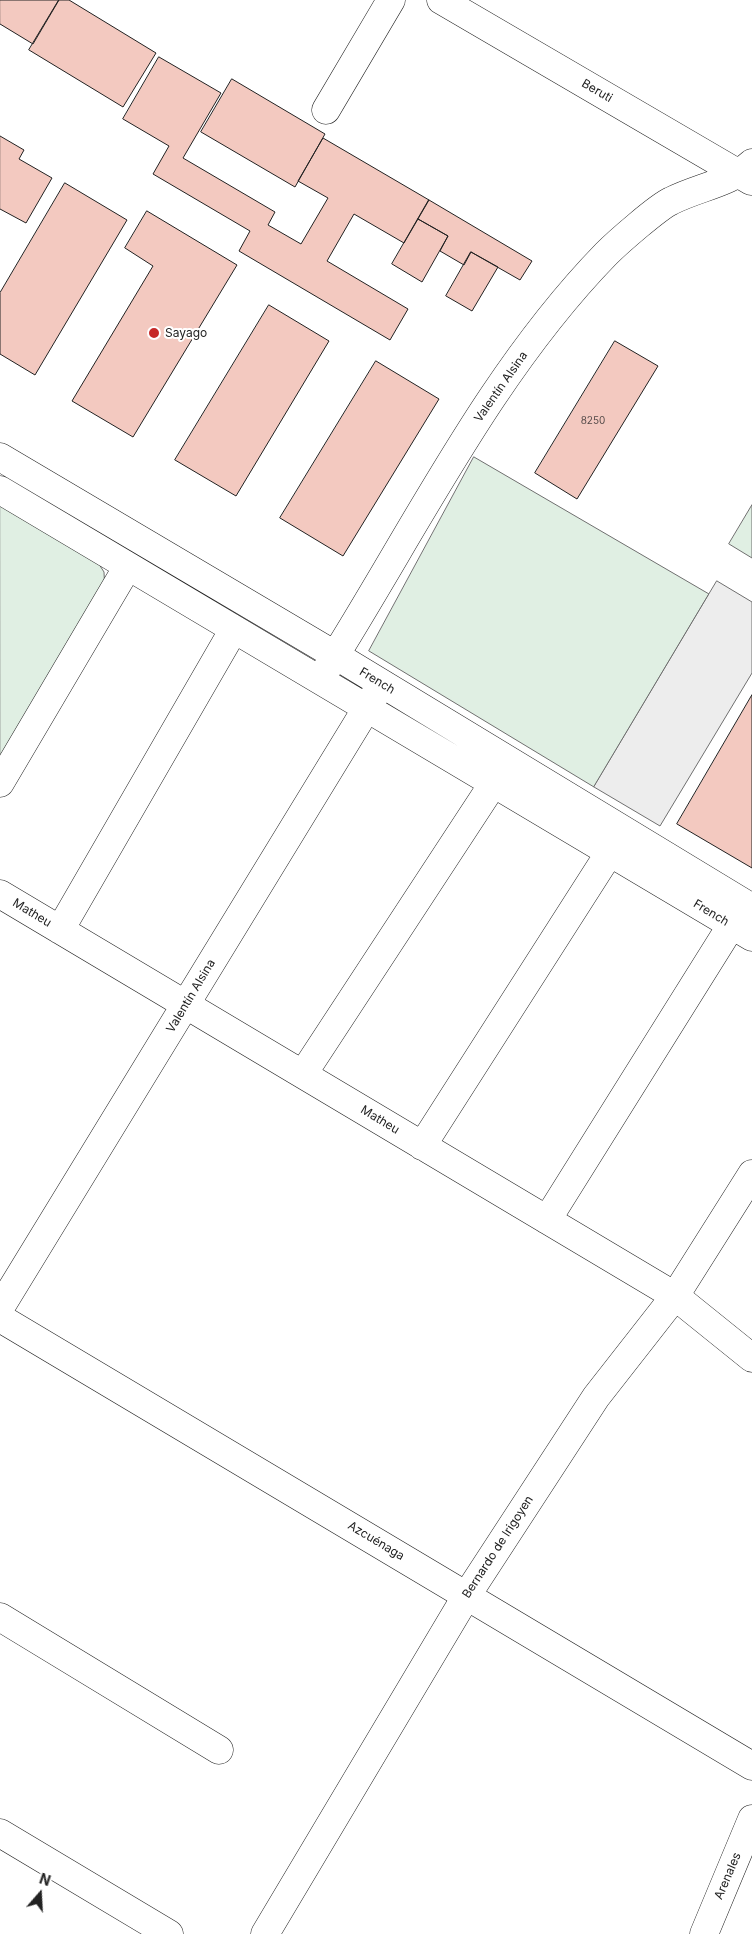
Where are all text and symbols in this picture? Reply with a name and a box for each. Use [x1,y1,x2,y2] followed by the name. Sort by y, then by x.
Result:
[579,76,615,106] street label: Beruti
[147,326,161,340] marker: Sayago
[165,326,207,340] place label: Sayago
[471,349,531,425] street label: Valentín Alsina
[581,415,605,427] house number: 8250
[357,665,397,697] street label: French
[10,896,54,930] street label: Matheu
[691,897,731,929] street label: French
[163,957,219,1035] street label: Valentín Alsina
[358,1103,402,1137] street label: Matheu
[460,1493,536,1601] street label: Bernardo de Irigoyen
[345,1518,407,1564] street label: Azcuénaga
[712,1850,744,1902] street label: Arenales
[15,1869,65,1919] north arrow
[37,1870,53,1889] text: N

